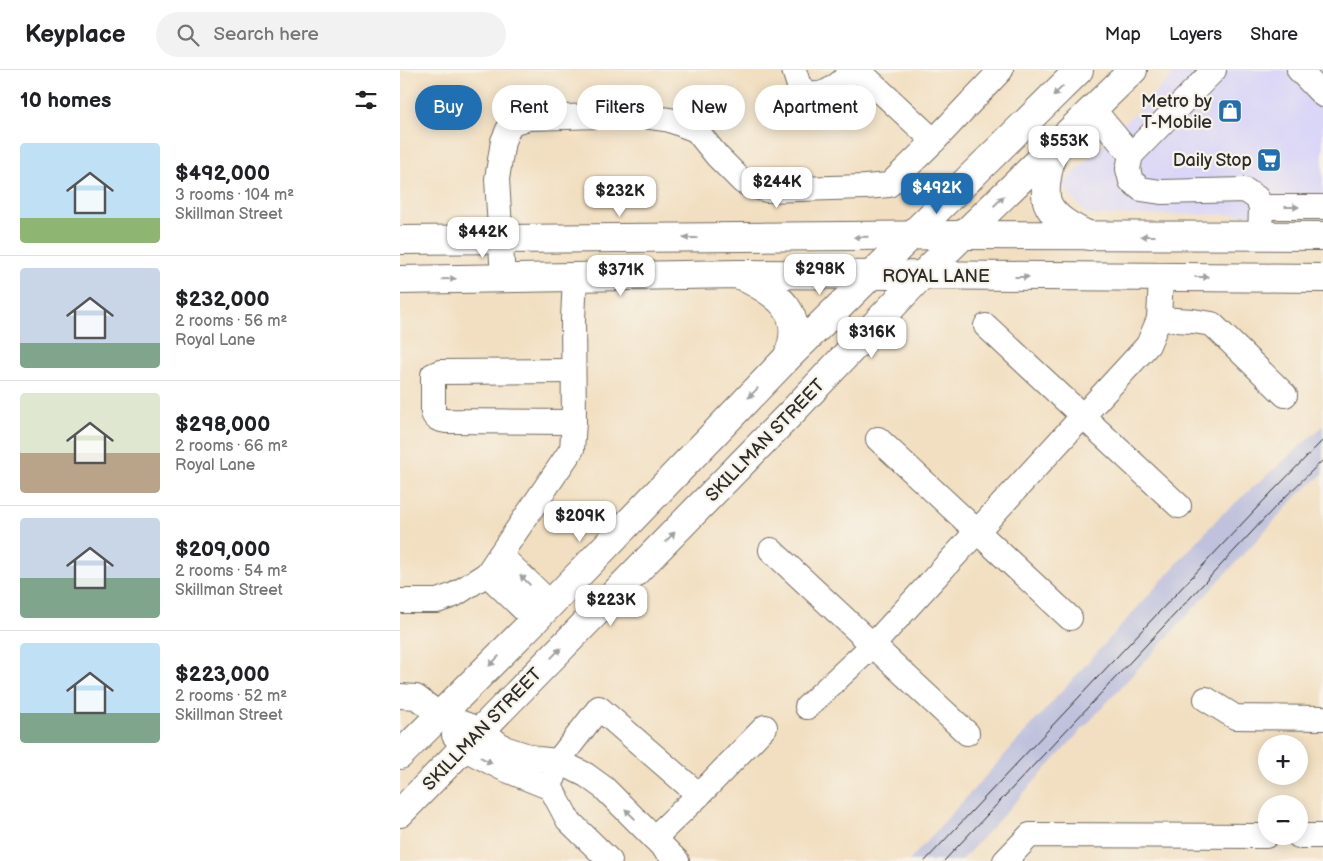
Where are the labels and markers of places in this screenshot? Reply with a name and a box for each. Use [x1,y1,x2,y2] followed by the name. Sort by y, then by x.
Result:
[1141,91,1213,133] place label: Metro by T-Mobile
[1217,98,1243,124] shop icon: Metro by T-Mobile
[1029,126,1099,168] pin: $553K
[1256,147,1282,173] supermarket icon: Daily Stop
[1173,150,1252,171] place label: Daily Stop
[742,166,812,209] pin: $244K
[902,172,972,215] pin: $492K
[585,176,655,218] pin: $232K
[448,216,518,259] pin: $442K
[586,254,656,297] pin: $371K
[785,254,855,296] pin: $298K
[837,316,907,359] pin: $316K
[545,500,615,543] pin: $209K
[576,584,646,627] pin: $223K

